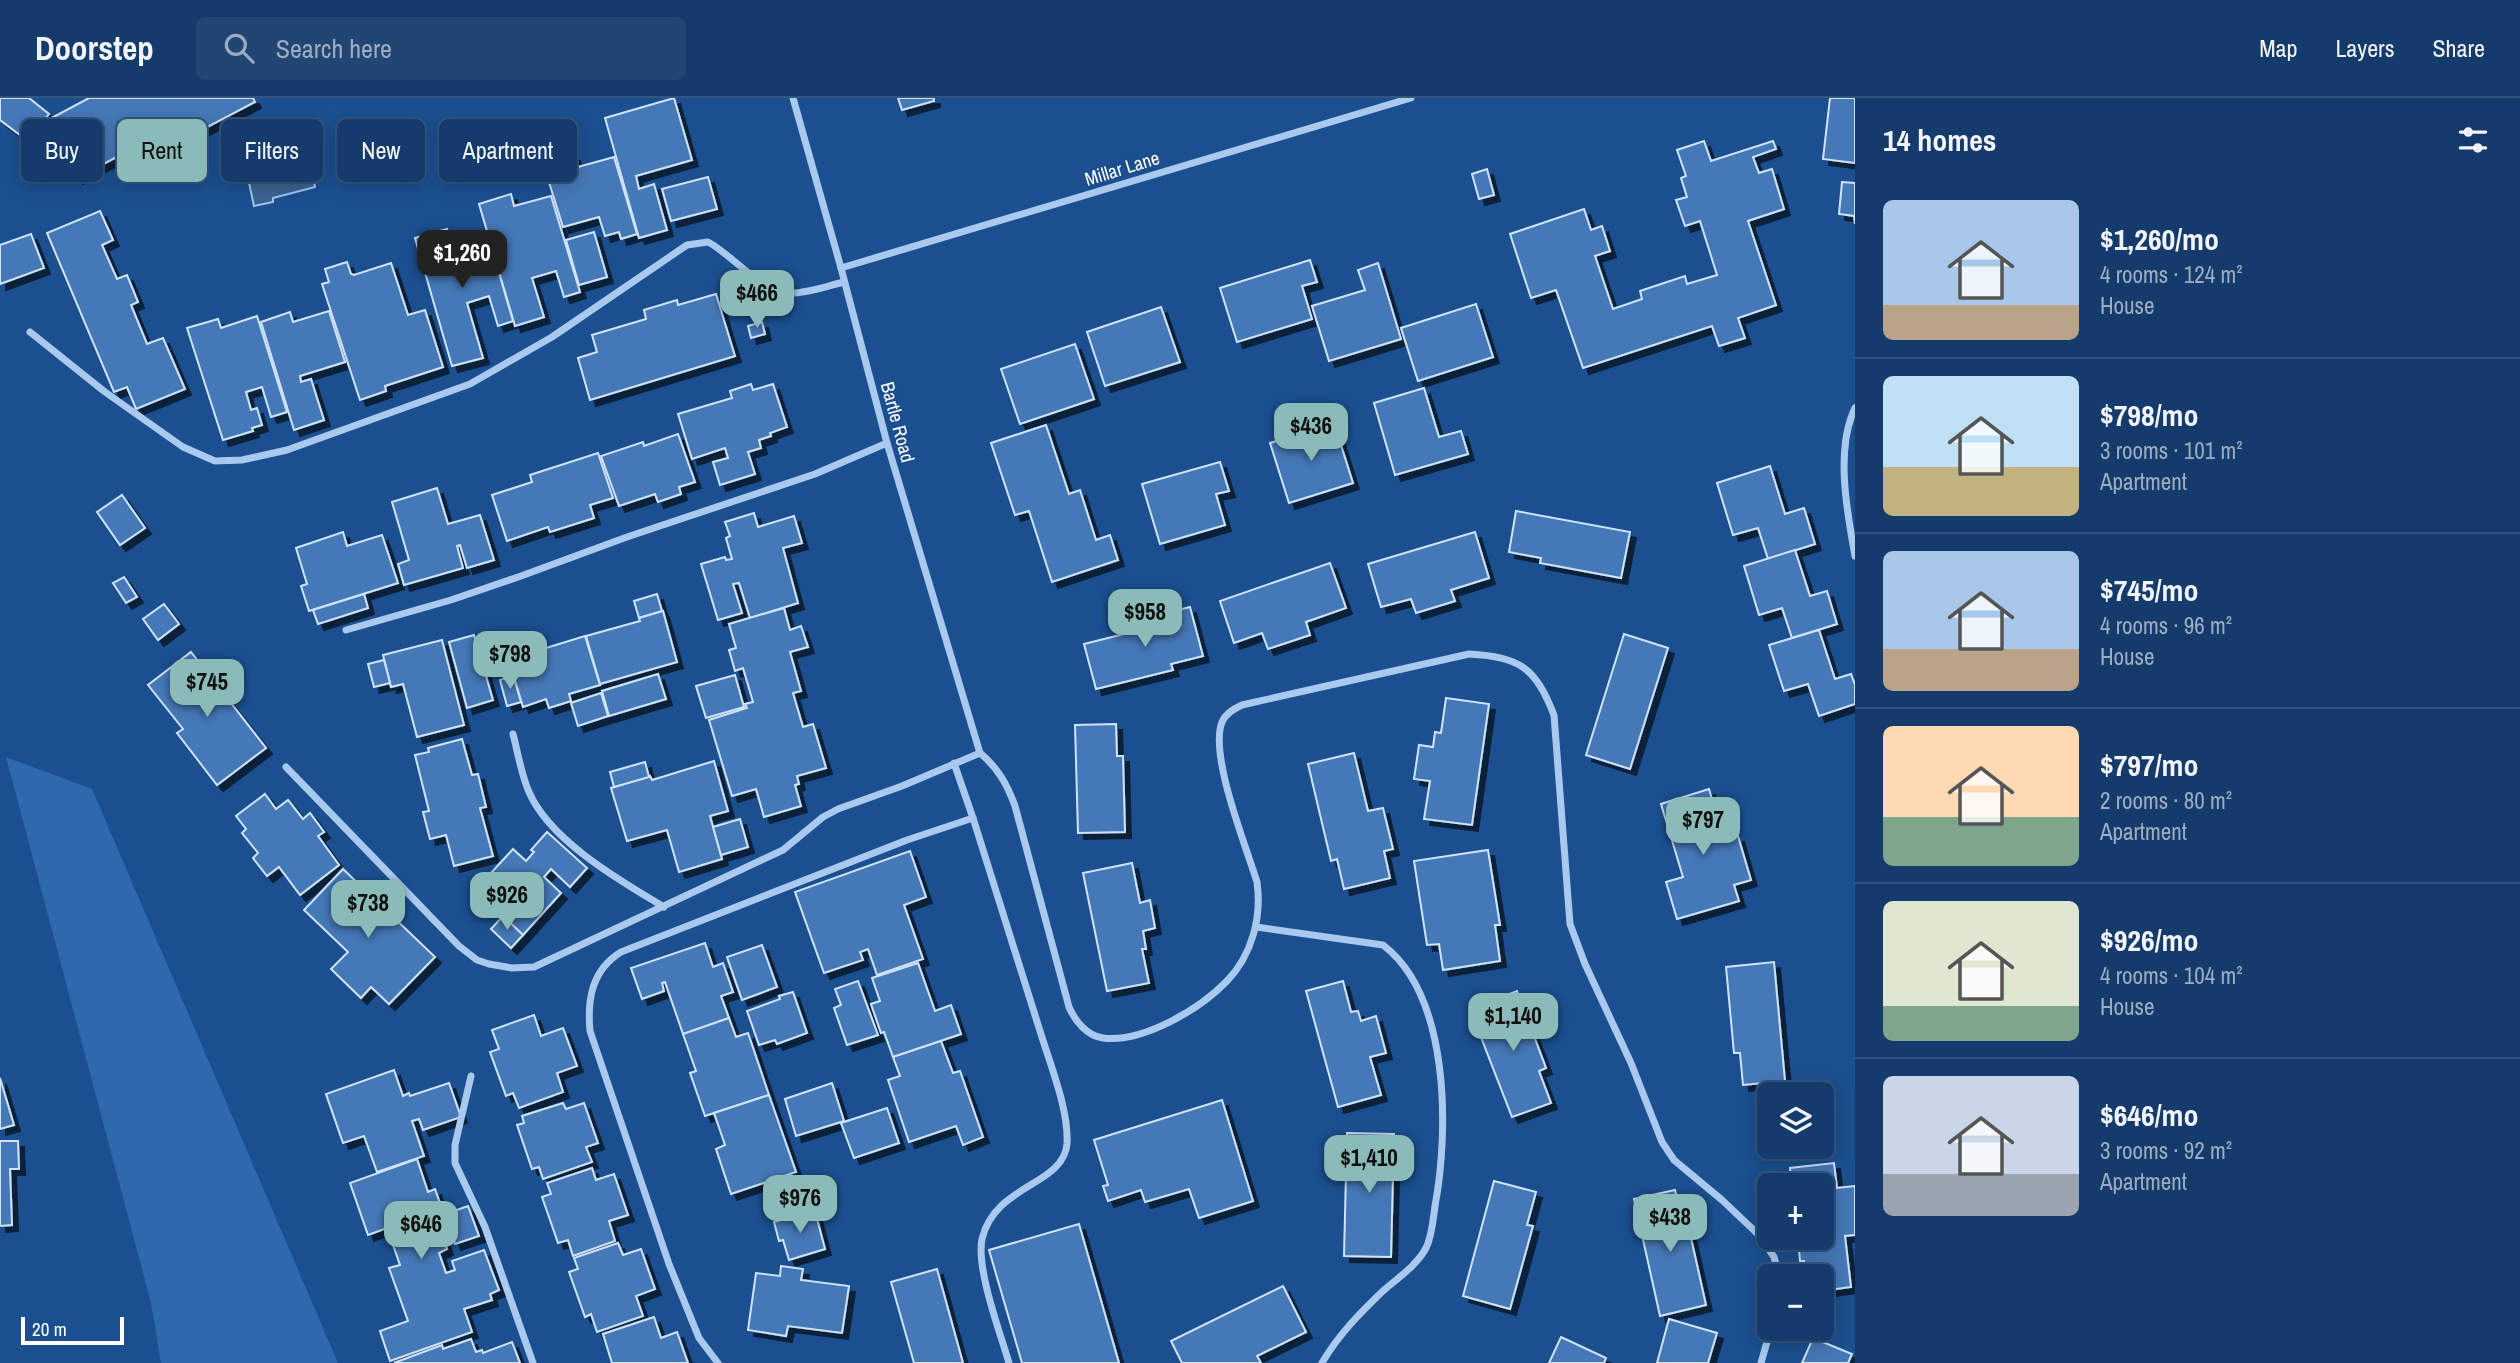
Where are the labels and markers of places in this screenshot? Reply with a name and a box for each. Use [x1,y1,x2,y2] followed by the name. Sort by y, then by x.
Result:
[405,230,519,290] pin: $1,260
[716,271,798,330] pin: $466
[1270,404,1352,463] pin: $436
[1104,589,1186,649] pin: $958
[469,632,551,691] pin: $798
[166,660,248,719] pin: $745
[1662,798,1744,857] pin: $797
[466,872,548,932] pin: $926
[327,880,409,940] pin: $738
[1456,993,1570,1053] pin: $1,140
[1312,1136,1426,1195] pin: $1,410
[759,1176,841,1235] pin: $976
[1629,1194,1711,1254] pin: $438
[380,1202,462,1261] pin: $646

